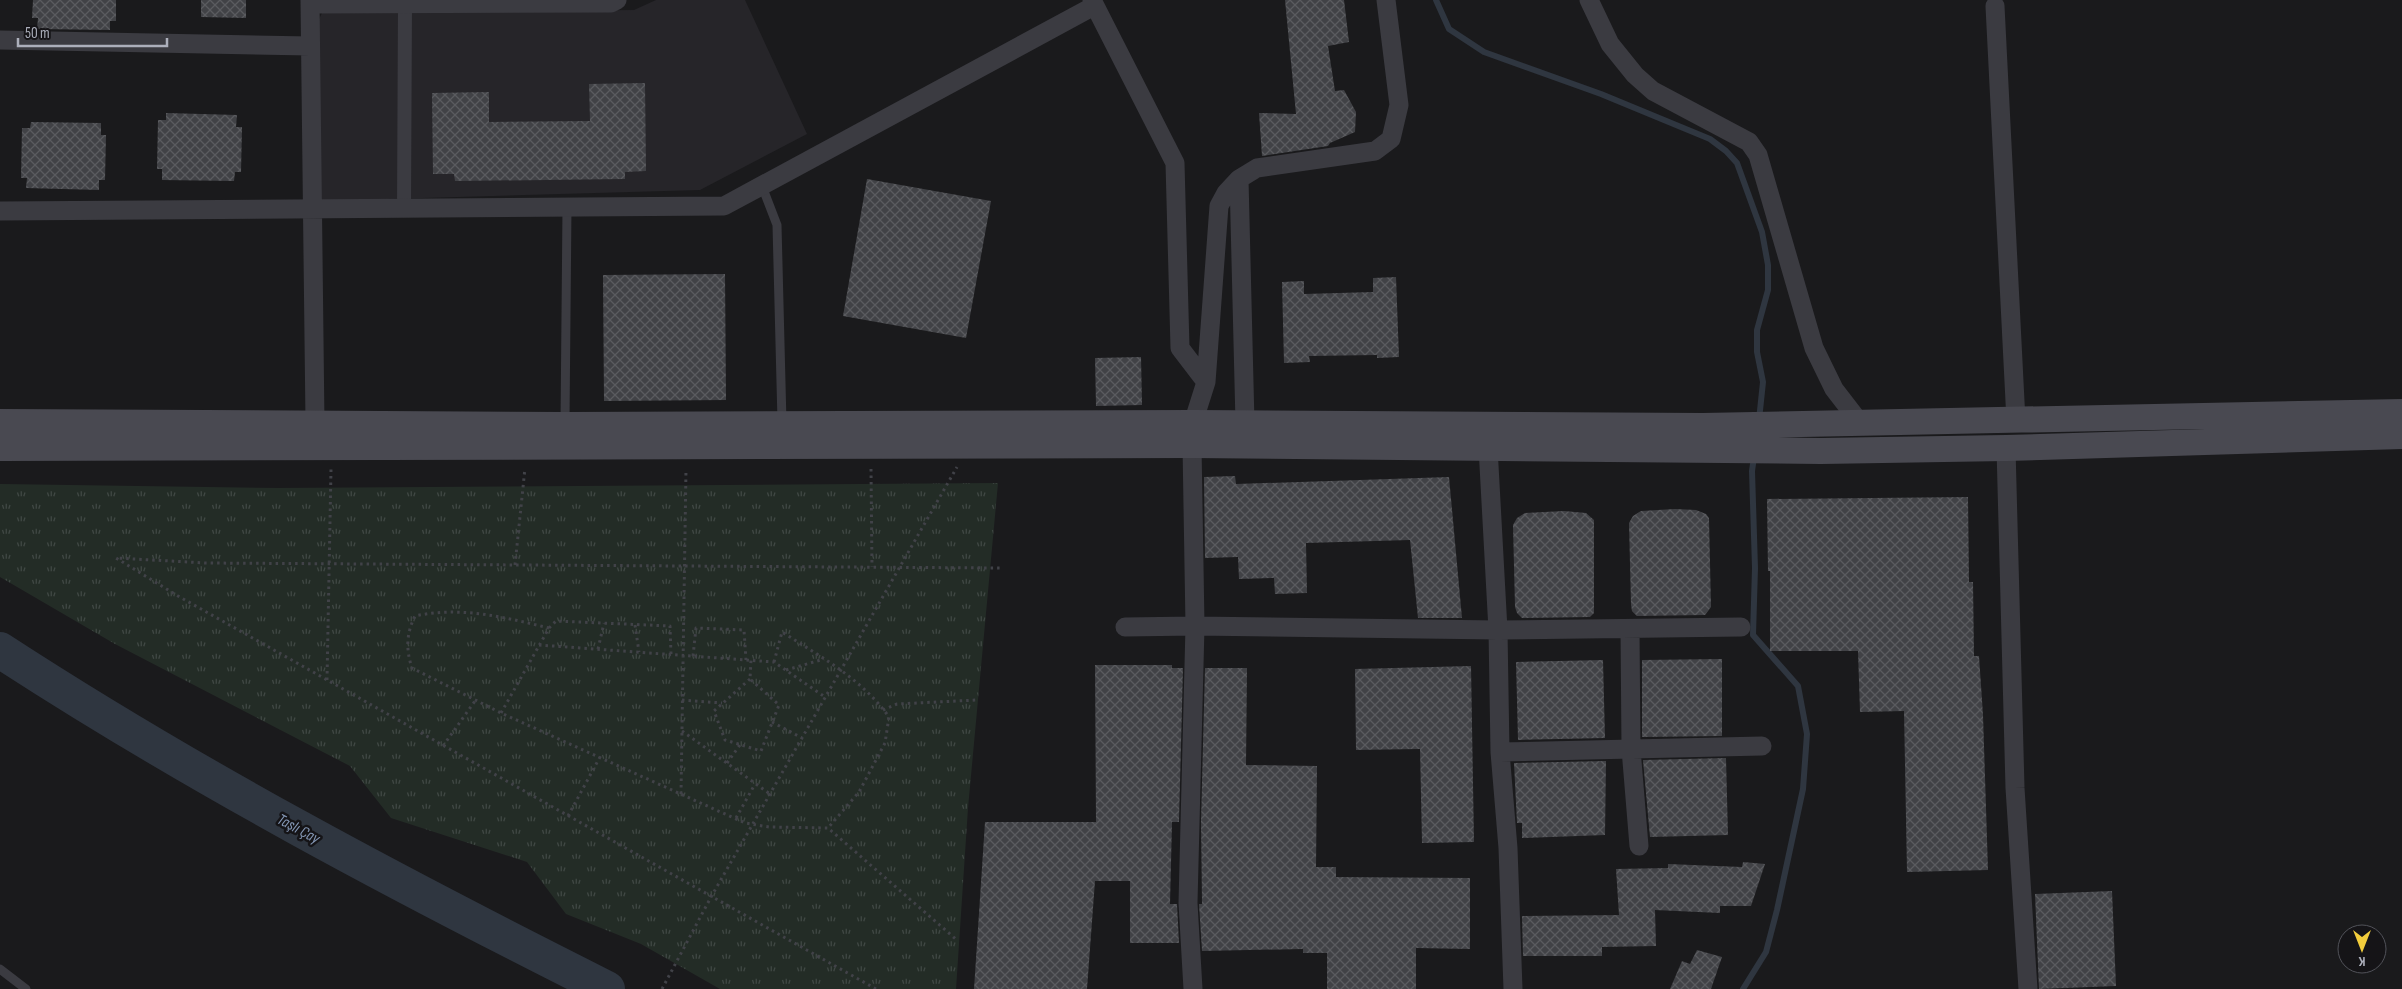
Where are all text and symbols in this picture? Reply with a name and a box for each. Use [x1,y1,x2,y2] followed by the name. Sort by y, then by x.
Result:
[18,15,166,47] scale bar
[25,24,50,43] text: 50 m
[274,810,324,849] water label: Taşlı Çay
[2337,924,2387,974] north arrow
[2358,953,2365,970] text: K

